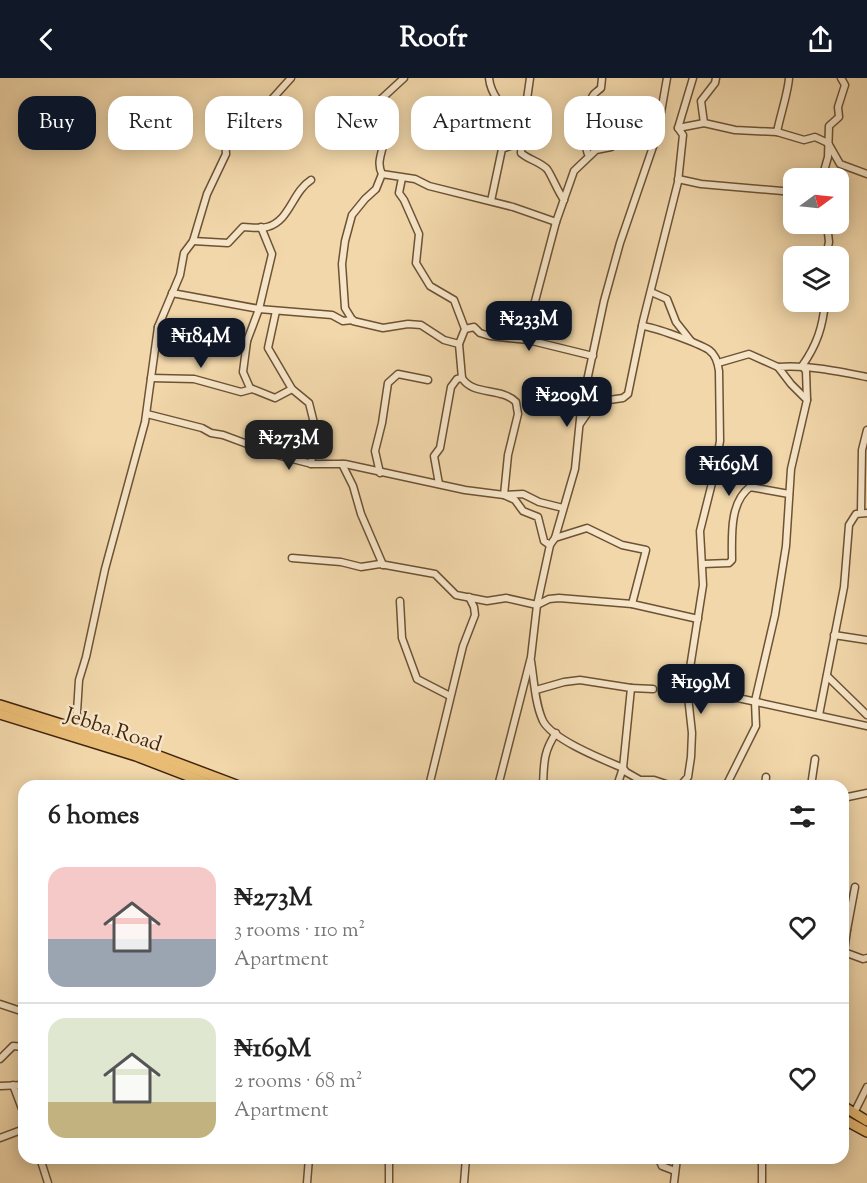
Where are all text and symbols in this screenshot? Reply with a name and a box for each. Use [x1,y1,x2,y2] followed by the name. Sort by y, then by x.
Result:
[400,20,467,59] text: Roofr
[30,23,63,56] icon: back
[804,23,837,56] icon: share
[18,96,96,150] chip: Buy
[108,96,193,150] chip: Rent
[205,96,303,150] chip: Filters
[315,96,399,150] chip: New
[411,96,552,150] chip: Apartment
[564,96,665,150] chip: House
[783,168,849,234] north arrow
[783,168,849,312] map controls
[783,246,849,312] button: layers
[487,301,571,352] pin: ₦233M
[500,306,558,335] text: ₦233M
[159,318,243,369] pin: ₦184M
[171,323,231,352] text: ₦184M
[525,377,609,428] pin: ₦209M
[536,382,598,411] text: ₦209M
[247,420,331,471] pin: ₦273M
[259,425,319,454] text: ₦273M
[687,446,771,497] pin: ₦169M
[699,451,759,480] text: ₦169M
[659,664,743,715] pin: ₦199M
[672,669,730,698] text: ₦199M
[60,701,165,761] street label: Jebba Road
[48,798,139,835] text: 6 homes
[786,800,819,833] icon: filters
[234,880,312,917] text: ₦273M
[96,891,168,963] icon: home
[786,911,819,944] icon: heart
[234,917,365,946] text: 3 rooms · 110 m²
[234,946,329,975] text: Apartment
[234,1031,311,1068] text: ₦169M
[96,1042,168,1114] icon: home
[786,1062,819,1095] icon: heart
[234,1068,362,1097] text: 2 rooms · 68 m²
[234,1097,329,1126] text: Apartment

